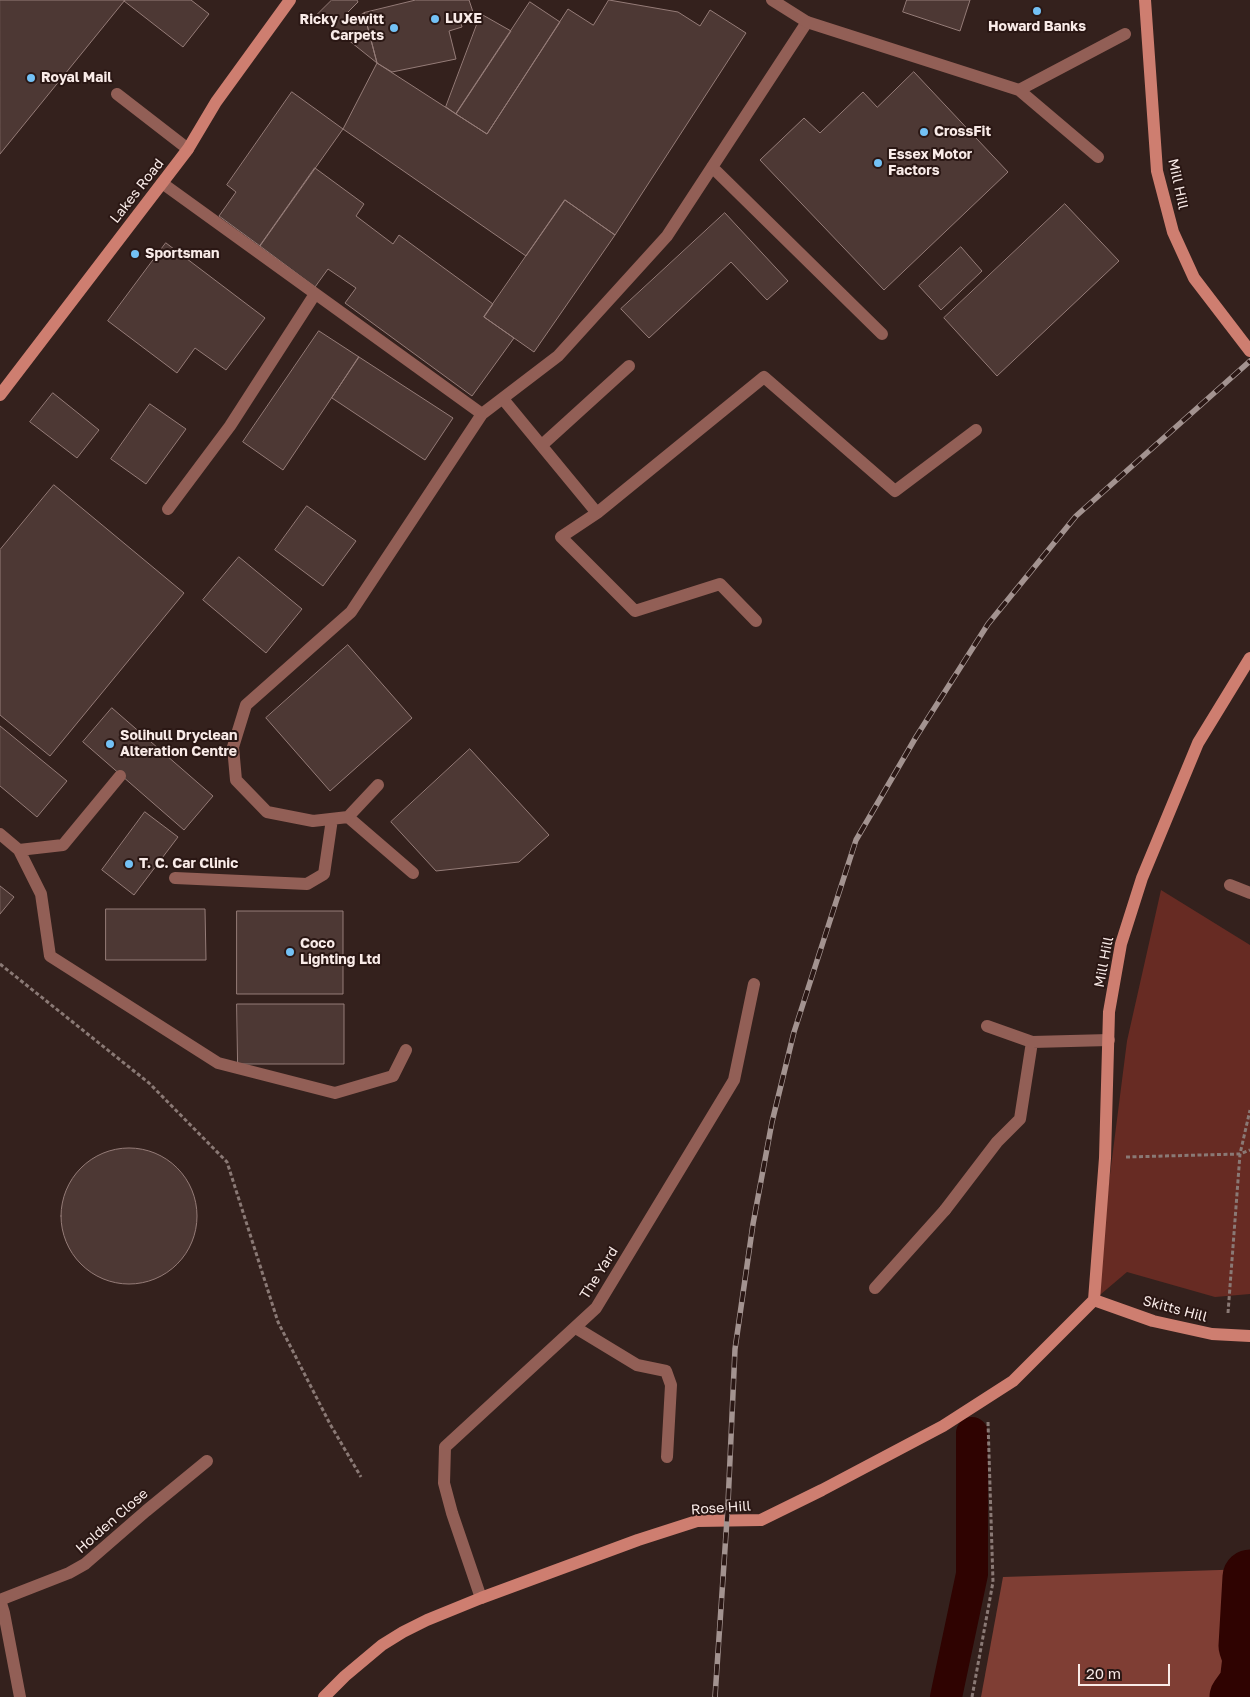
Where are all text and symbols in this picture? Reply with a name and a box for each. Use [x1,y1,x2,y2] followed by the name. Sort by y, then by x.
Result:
[1031,5,1043,17] marker: Howard Banks
[445,11,482,27] place label: LUXE
[300,12,384,44] place label: Ricky Jewitt Carpets
[429,13,441,25] marker: LUXE
[988,19,1086,35] place label: Howard Banks
[388,22,400,34] marker: Ricky Jewitt Carpets
[41,70,112,86] place label: Royal Mail
[25,72,37,84] marker: Royal Mail
[934,124,991,140] place label: CrossFit
[918,126,930,138] marker: CrossFit
[888,147,972,180] place label: Essex Motor Factors
[107,155,167,227] street label: Lakes Road
[872,157,884,169] marker: Essex Motor Factors
[1164,157,1192,211] street label: Mill Hill
[145,246,219,262] place label: Sportsman
[129,248,141,260] marker: Sportsman
[120,728,237,760] place label: Solihull Dryclean Alteration Centre
[104,738,116,750] marker: Solihull Dryclean Alteration Centre
[139,856,238,872] place label: T. C. Car Clinic
[123,858,135,870] marker: T. C. Car Clinic
[1091,935,1117,989] street label: Mill Hill
[300,936,381,969] place label: Coco Lighting Ltd
[284,946,296,958] marker: Coco Lighting Ltd
[576,1244,622,1302] street label: The Yard
[1141,1292,1209,1326] street label: Skitts Hill
[73,1485,151,1557] street label: Holden Close
[690,1498,752,1518] street label: Rose Hill
[1080,1654,1172,1686] scale bar
[1086,1664,1121,1682] text: 20 m

